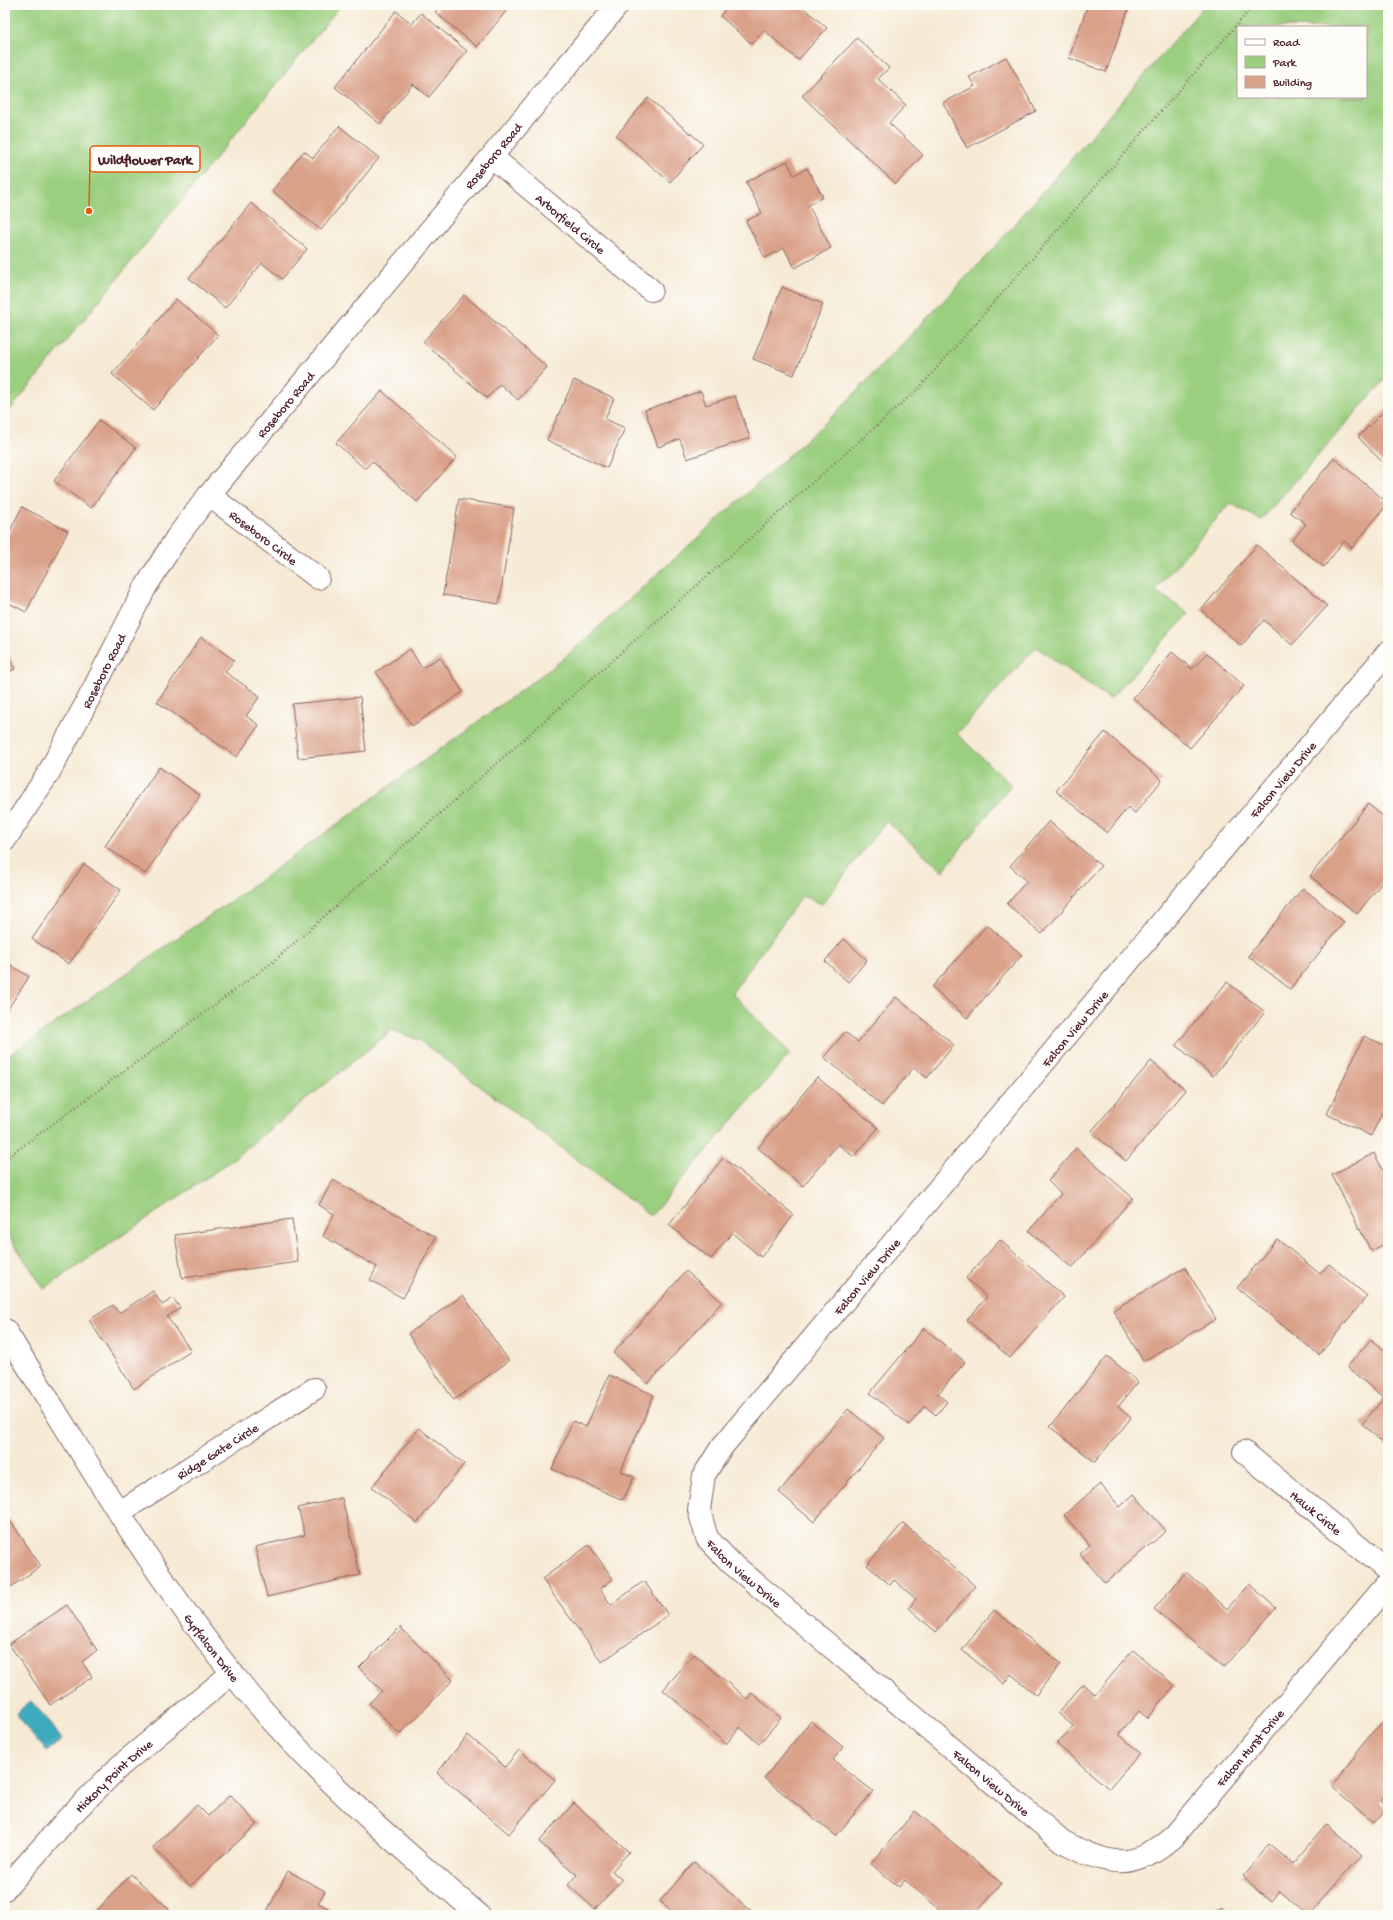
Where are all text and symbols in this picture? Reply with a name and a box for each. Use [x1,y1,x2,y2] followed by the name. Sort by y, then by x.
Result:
[1237,26,1367,98] legend
[1273,37,1300,51] text: Road
[1272,57,1298,71] text: Park
[1272,77,1312,91] text: Building
[463,120,527,193] street label: Roseboro Road
[90,146,200,172] callout: Wildflower Park
[97,153,194,170] text: Wildflower Park
[532,192,607,259] street label: Arborfield Circle
[255,369,320,442] street label: Roseboro Road
[225,508,300,570] street label: Roseboro Circle
[80,631,131,712] street label: Roseboro Road
[1247,739,1321,823] street label: Falcon View Drive
[1039,988,1113,1072] street label: Falcon View Drive
[831,1236,905,1320] street label: Falcon View Drive
[175,1421,262,1484] street label: Ridge Gate Circle
[1286,1488,1344,1540] street label: Hawk Circle
[701,1536,784,1612] street label: Falcon View Drive
[179,1611,241,1686] street label: Gyrfalcon Drive
[1213,1707,1288,1792] street label: Falcon Hurst Drive
[73,1737,157,1817] street label: Hickory Point Drive
[948,1747,1032,1821] street label: Falcon View Drive

